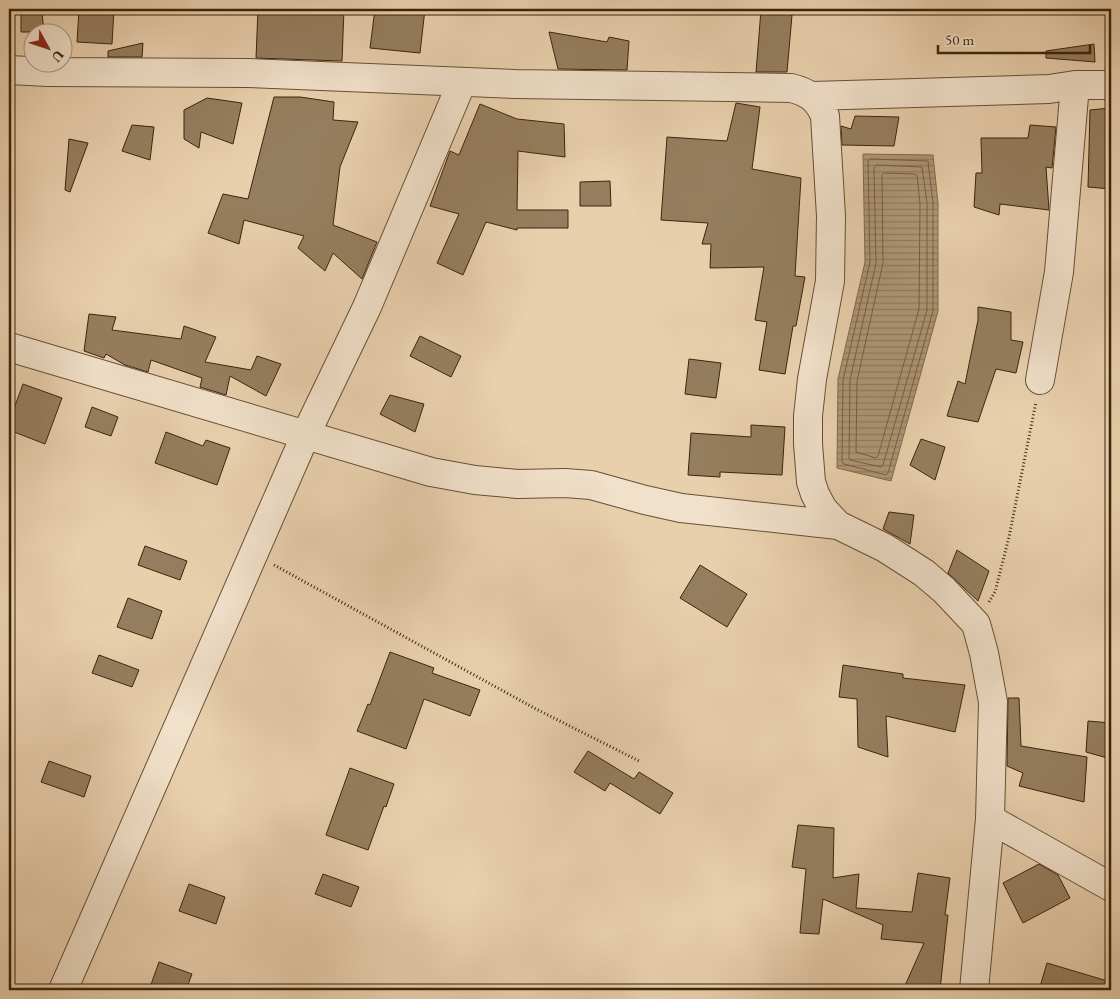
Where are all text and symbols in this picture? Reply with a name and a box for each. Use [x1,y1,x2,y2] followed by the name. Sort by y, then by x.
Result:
[22,22,72,72] north arrow
[938,22,1090,54] scale bar
[945,30,974,49] text: 50 m
[47,47,68,67] text: U

